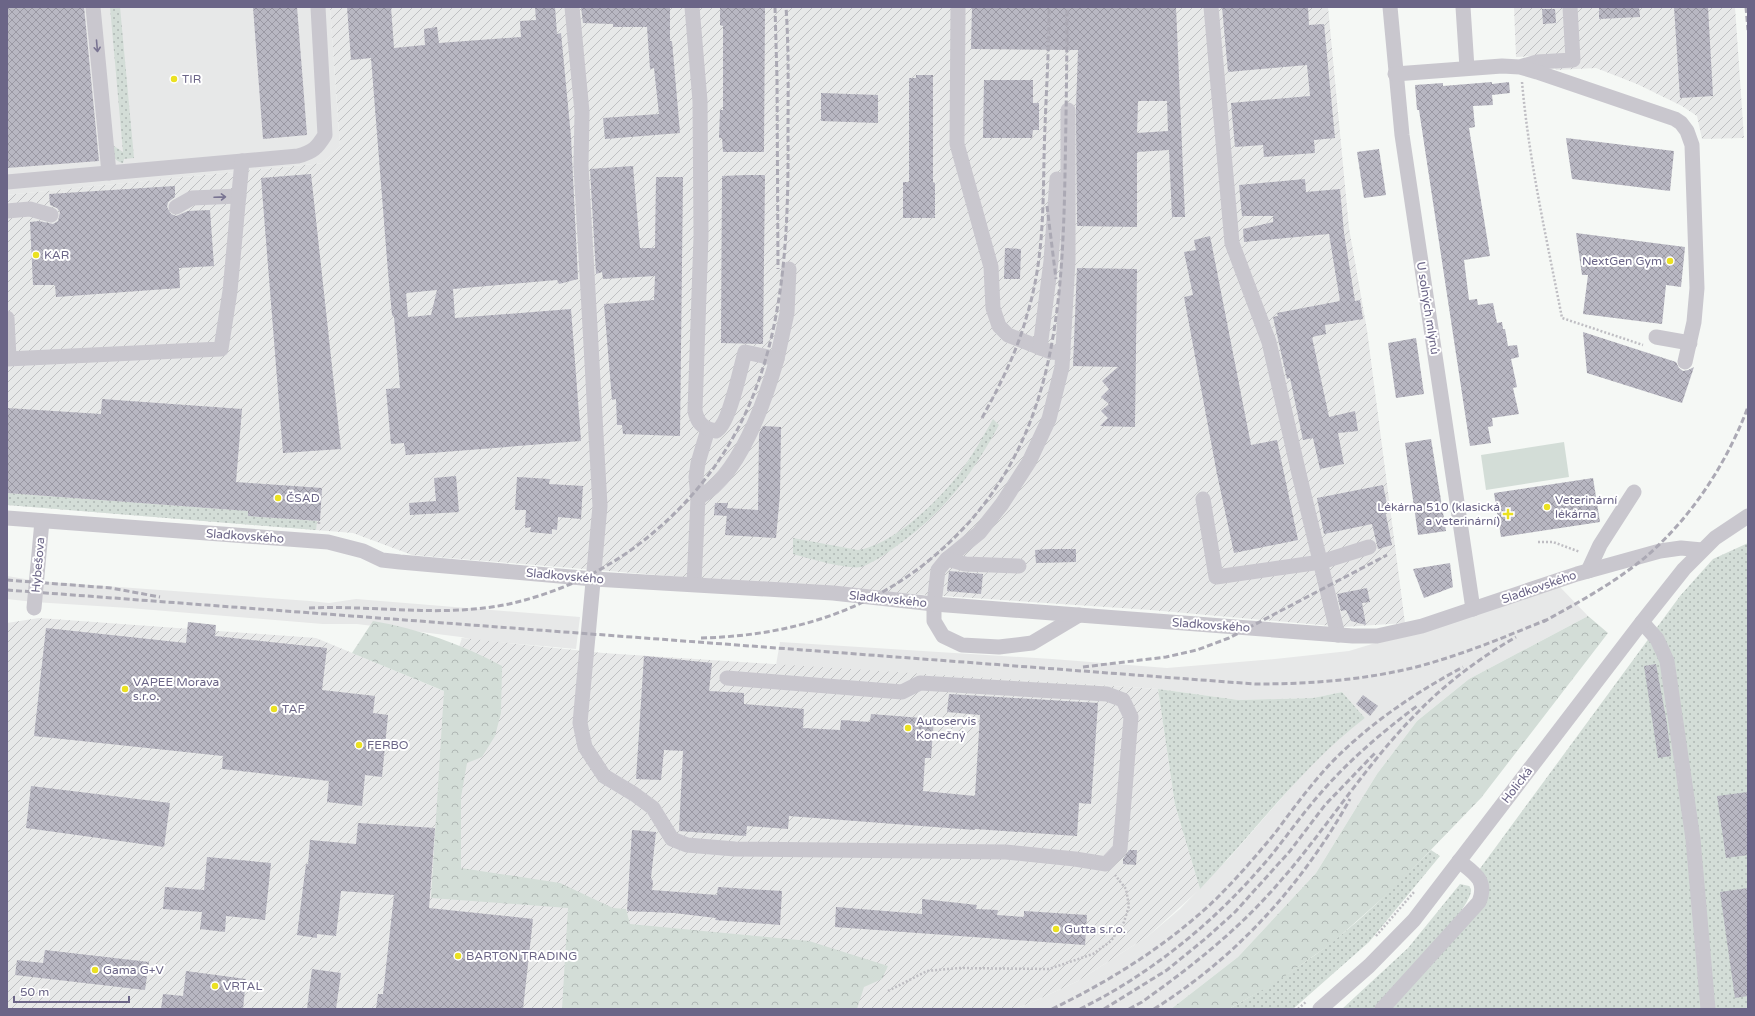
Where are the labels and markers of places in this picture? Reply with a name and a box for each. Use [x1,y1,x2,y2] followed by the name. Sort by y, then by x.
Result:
[182,72,201,86] place label: TIR
[169,74,179,84] marker: TIR
[44,248,69,262] place label: KAR
[31,250,41,260] marker: KAR
[1582,254,1662,268] place label: NextGen Gym
[1665,256,1675,266] marker: NextGen Gym
[286,491,320,505] place label: ČSAD
[273,493,283,503] marker: ČSAD
[1555,493,1617,521] place label: Veterinární lékárna
[1377,500,1500,528] place label: Lékárna 510 (klasická a veterinární)
[1542,502,1552,512] marker: Veterinární lékárna
[1503,509,1513,519] marker: Lékárna 510 (klasická a veterinární)
[133,675,219,703] place label: VAPEE Morava s.r.o.
[120,684,130,694] marker: VAPEE Morava s.r.o.
[282,702,305,716] place label: TAF
[269,704,279,714] marker: TAF
[916,714,976,742] place label: Autoservis Konečný
[903,723,913,733] marker: Autoservis Konečný
[367,738,409,752] place label: FERBO
[354,740,364,750] marker: FERBO
[1064,922,1126,936] place label: Gutta s.r.o.
[1051,924,1061,934] marker: Gutta s.r.o.
[466,949,577,963] place label: BARTON TRADING
[453,951,463,961] marker: BARTON TRADING
[103,963,165,977] place label: Gama G+V
[90,965,100,975] marker: Gama G+V
[223,979,262,993] place label: VRTAL
[210,981,220,991] marker: VRTAL

